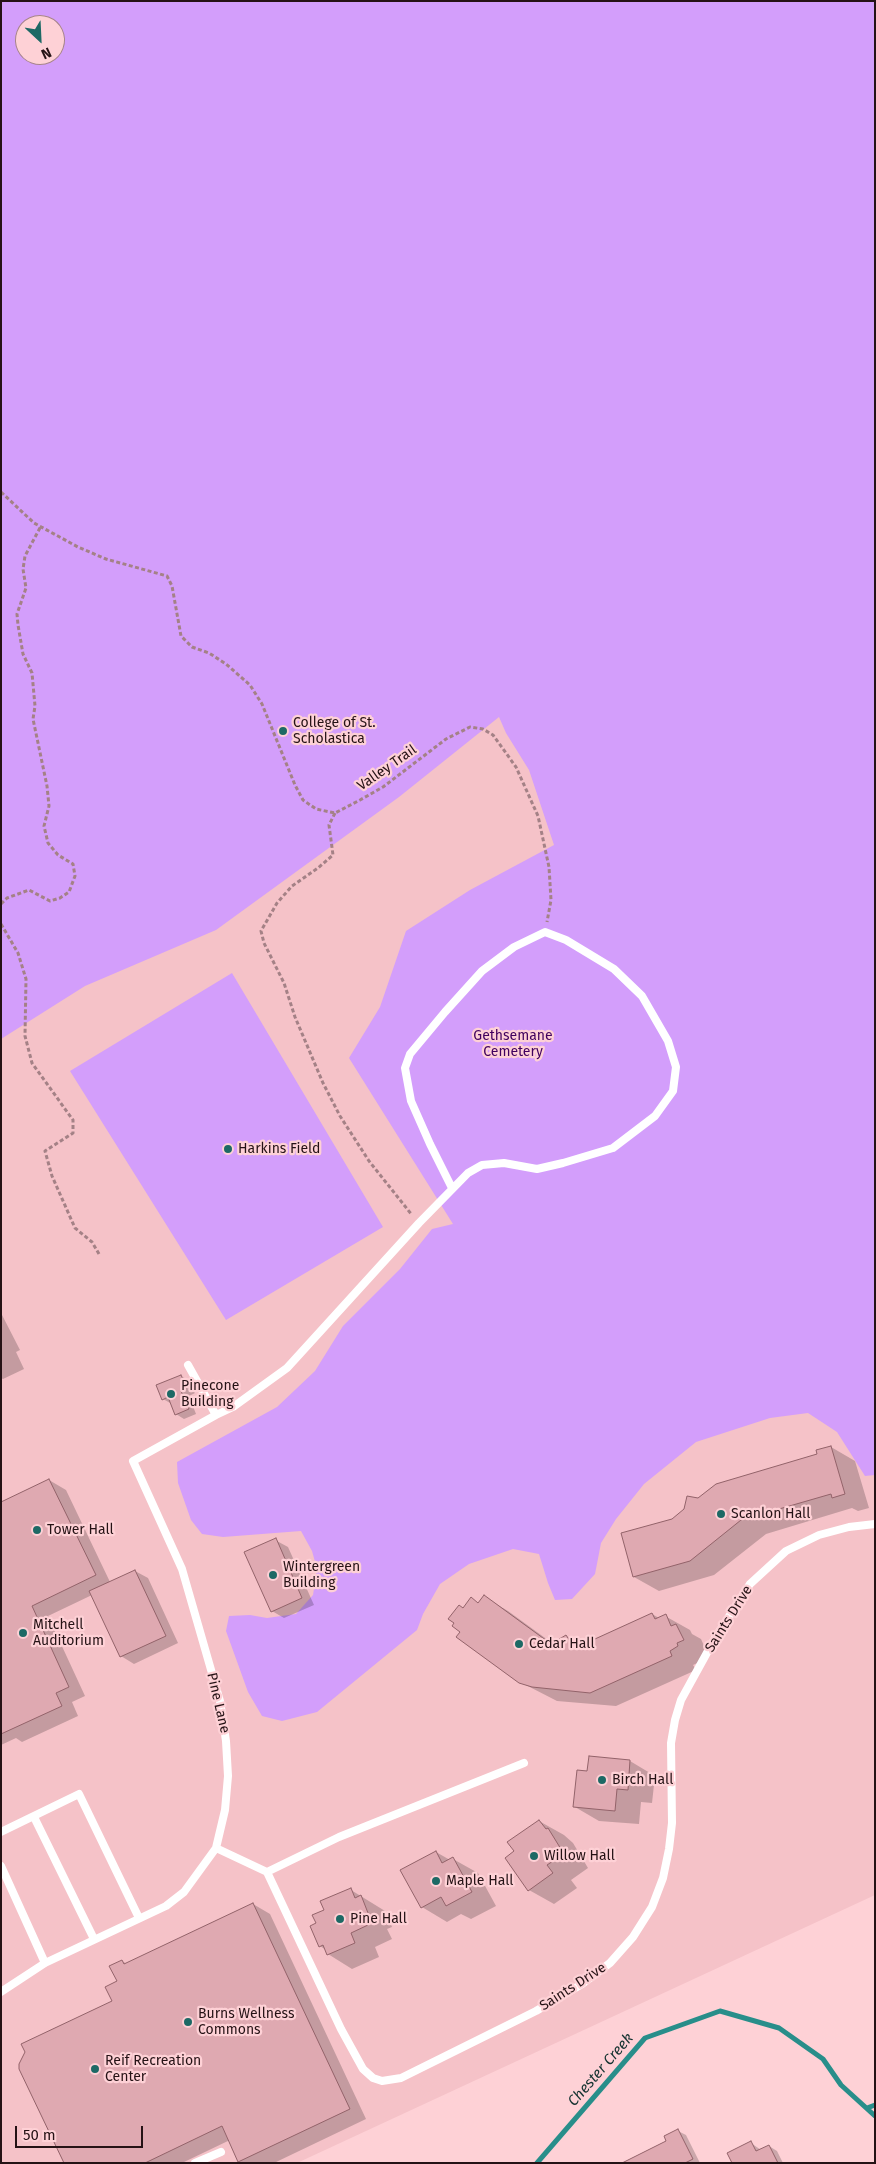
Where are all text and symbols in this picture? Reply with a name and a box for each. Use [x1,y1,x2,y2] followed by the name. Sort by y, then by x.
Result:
[15,15,65,65] north arrow
[38,43,54,63] text: N
[293,715,376,748] place label: College of St. Scholastica
[277,725,289,737] marker: College of St. Scholastica
[354,742,420,794] street label: Valley Trail
[473,1028,553,1060] park label: Gethsemane Cemetery
[238,1141,320,1157] place label: Harkins Field
[222,1143,234,1155] marker: Harkins Field
[181,1378,239,1410] place label: Pinecone Building
[165,1388,177,1400] marker: Pinecone Building
[731,1506,810,1522] place label: Scanlon Hall
[715,1508,727,1520] marker: Scanlon Hall
[47,1522,114,1538] place label: Tower Hall
[31,1524,43,1536] marker: Tower Hall
[283,1559,360,1591] place label: Wintergreen Building
[267,1569,279,1581] marker: Wintergreen Building
[702,1583,756,1655] street label: Saints Drive
[33,1617,104,1650] place label: Mitchell Auditorium
[17,1627,29,1639] marker: Mitchell Auditorium
[529,1636,594,1652] place label: Cedar Hall
[513,1638,525,1650] marker: Cedar Hall
[203,1671,233,1735] street label: Pine Lane
[612,1772,673,1788] place label: Birch Hall
[596,1774,608,1786] marker: Birch Hall
[544,1848,615,1864] place label: Willow Hall
[528,1850,540,1862] marker: Willow Hall
[446,1873,513,1889] place label: Maple Hall
[430,1875,442,1887] marker: Maple Hall
[350,1911,407,1927] place label: Pine Hall
[334,1913,346,1925] marker: Pine Hall
[537,1959,609,2015] street label: Saints Drive
[198,2006,295,2038] place label: Burns Wellness Commons
[182,2016,194,2028] marker: Burns Wellness Commons
[564,2030,638,2110] water label: Chester Creek
[105,2053,201,2086] place label: Reif Recreation Center
[89,2063,101,2075] marker: Reif Recreation Center
[18,2116,145,2148] scale bar
[23,2126,56,2144] text: 50 m

